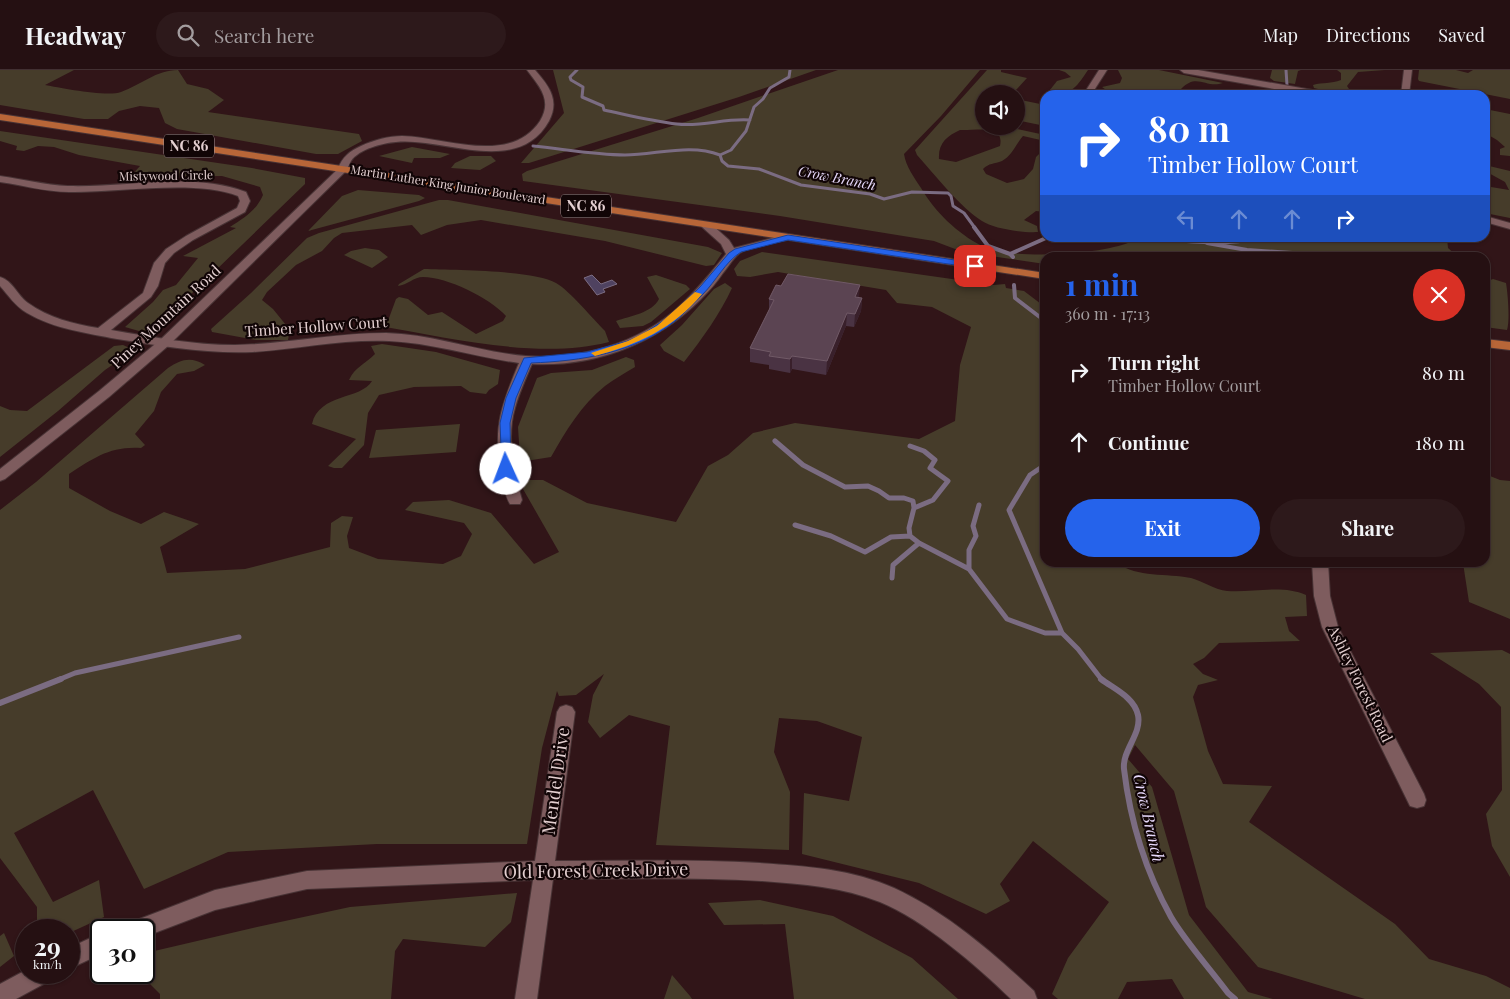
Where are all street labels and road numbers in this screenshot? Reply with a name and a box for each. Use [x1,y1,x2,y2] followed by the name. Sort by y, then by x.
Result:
[164,134,214,158] road number: NC 86
[350,161,547,207] street label: Martin Luther King Junior Boulevard
[119,166,213,184] street label: Mistywood Circle
[561,194,611,218] road number: NC 86
[106,260,225,372] street label: Piney Mountain Road
[244,311,389,341] street label: Timber Hollow Court
[1324,621,1398,745] street label: Ashley Forest Road
[536,725,574,836] street label: Mendel Drive
[504,856,688,884] street label: Old Forest Creek Drive

